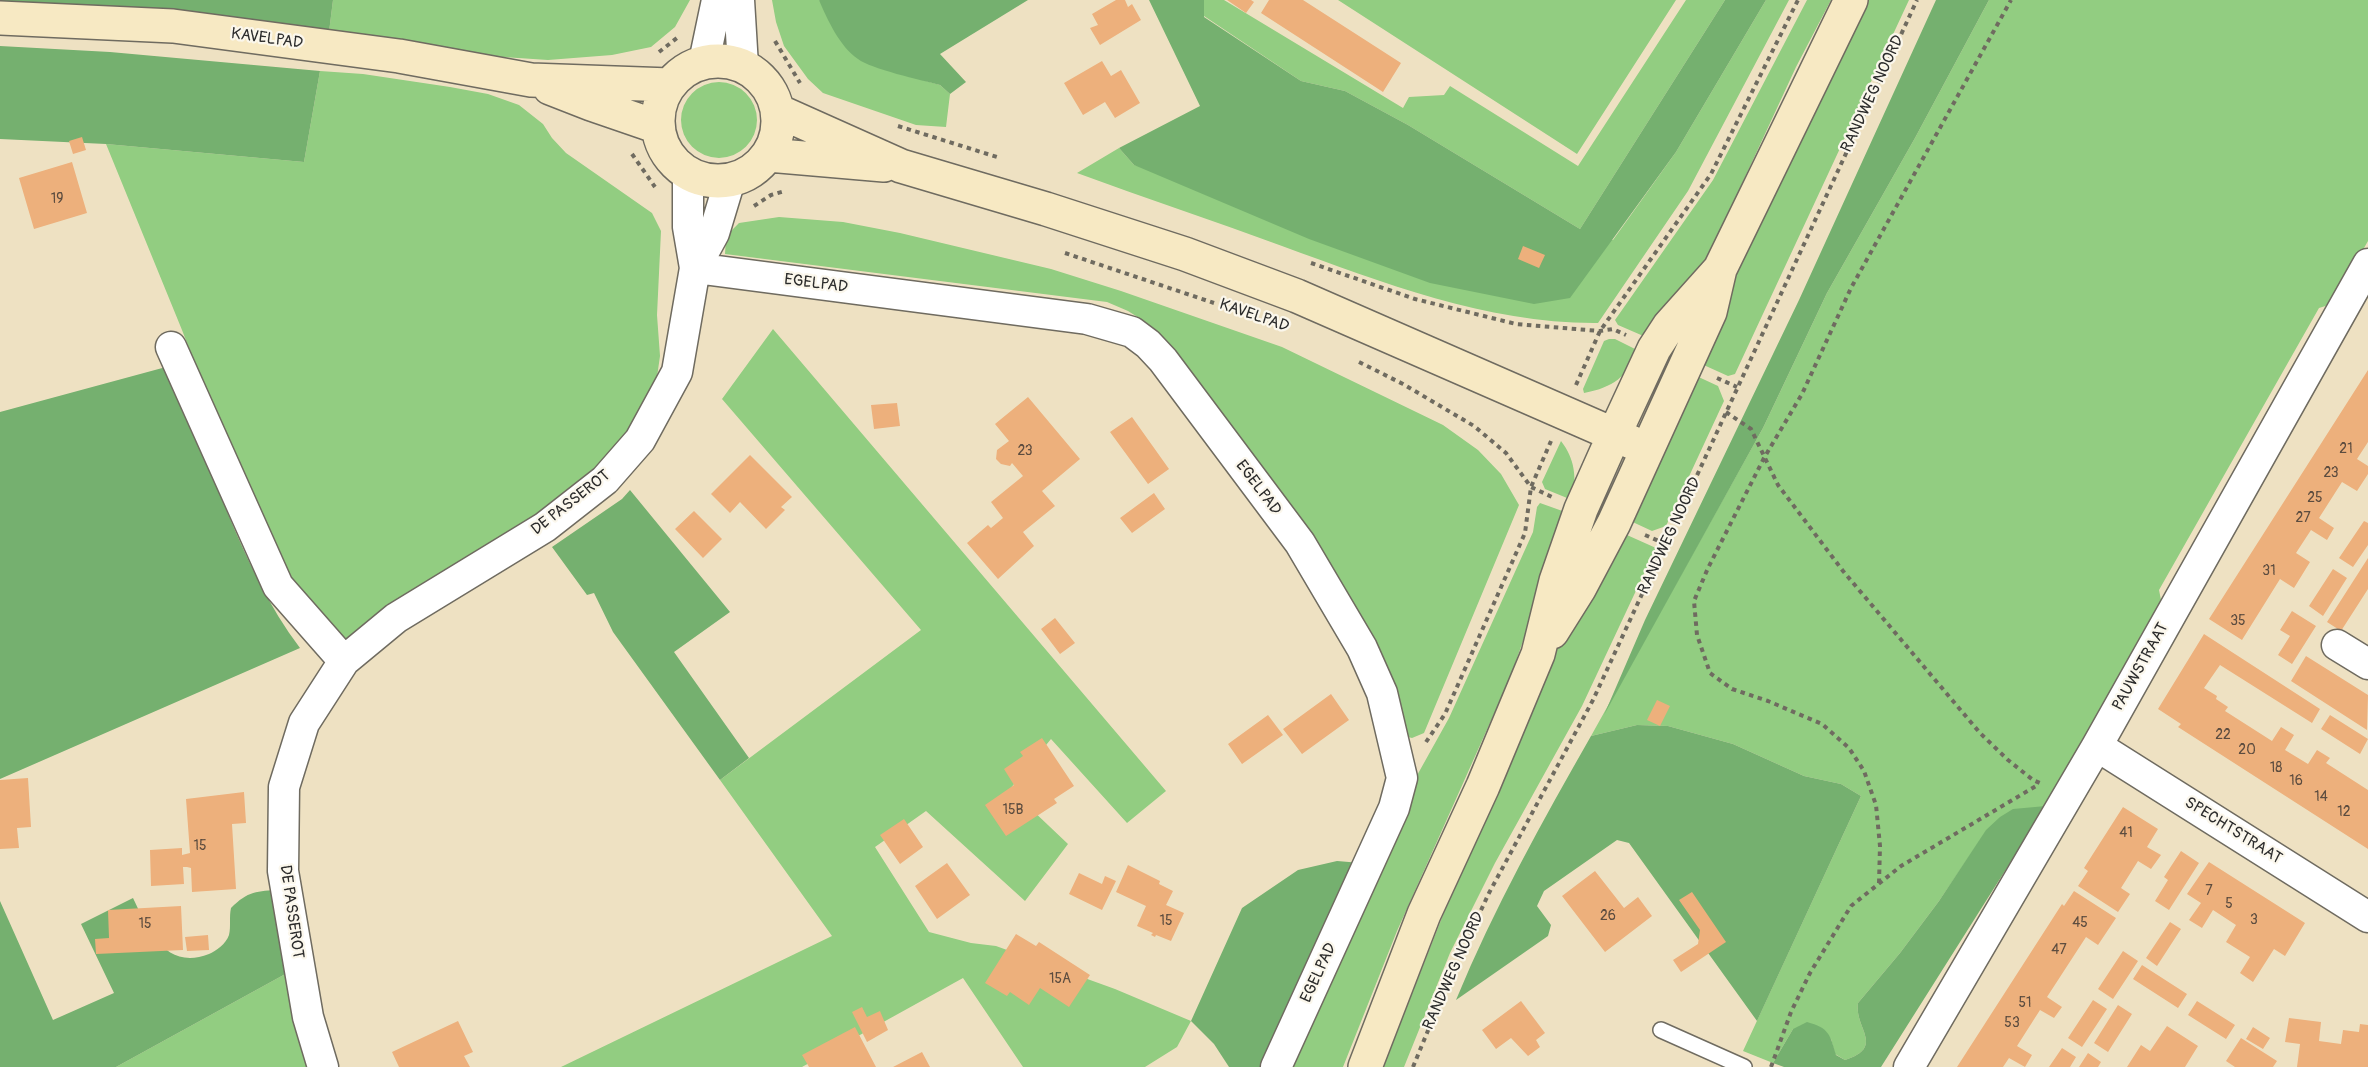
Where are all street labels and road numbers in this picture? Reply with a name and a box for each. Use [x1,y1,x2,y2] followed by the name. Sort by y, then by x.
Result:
[230,24,304,54] street label: KAVELPAD
[1837,32,1909,156] street label: RANDWEG NOORD
[783,271,849,297] street label: EGELPAD
[1217,295,1291,337] street label: KAVELPAD
[1231,457,1285,519] street label: EGELPAD
[528,466,614,540] street label: DE PASSEROT
[1634,474,1706,598] street label: RANDWEG NOORD
[2109,620,2173,714] street label: PAUWSTRAAT
[2181,793,2285,869] street label: SPECHTSTRAAT
[275,864,307,960] street label: DE PASSEROT
[1419,909,1489,1033] street label: RANDWEG NOORD
[1297,940,1341,1006] street label: EGELPAD

